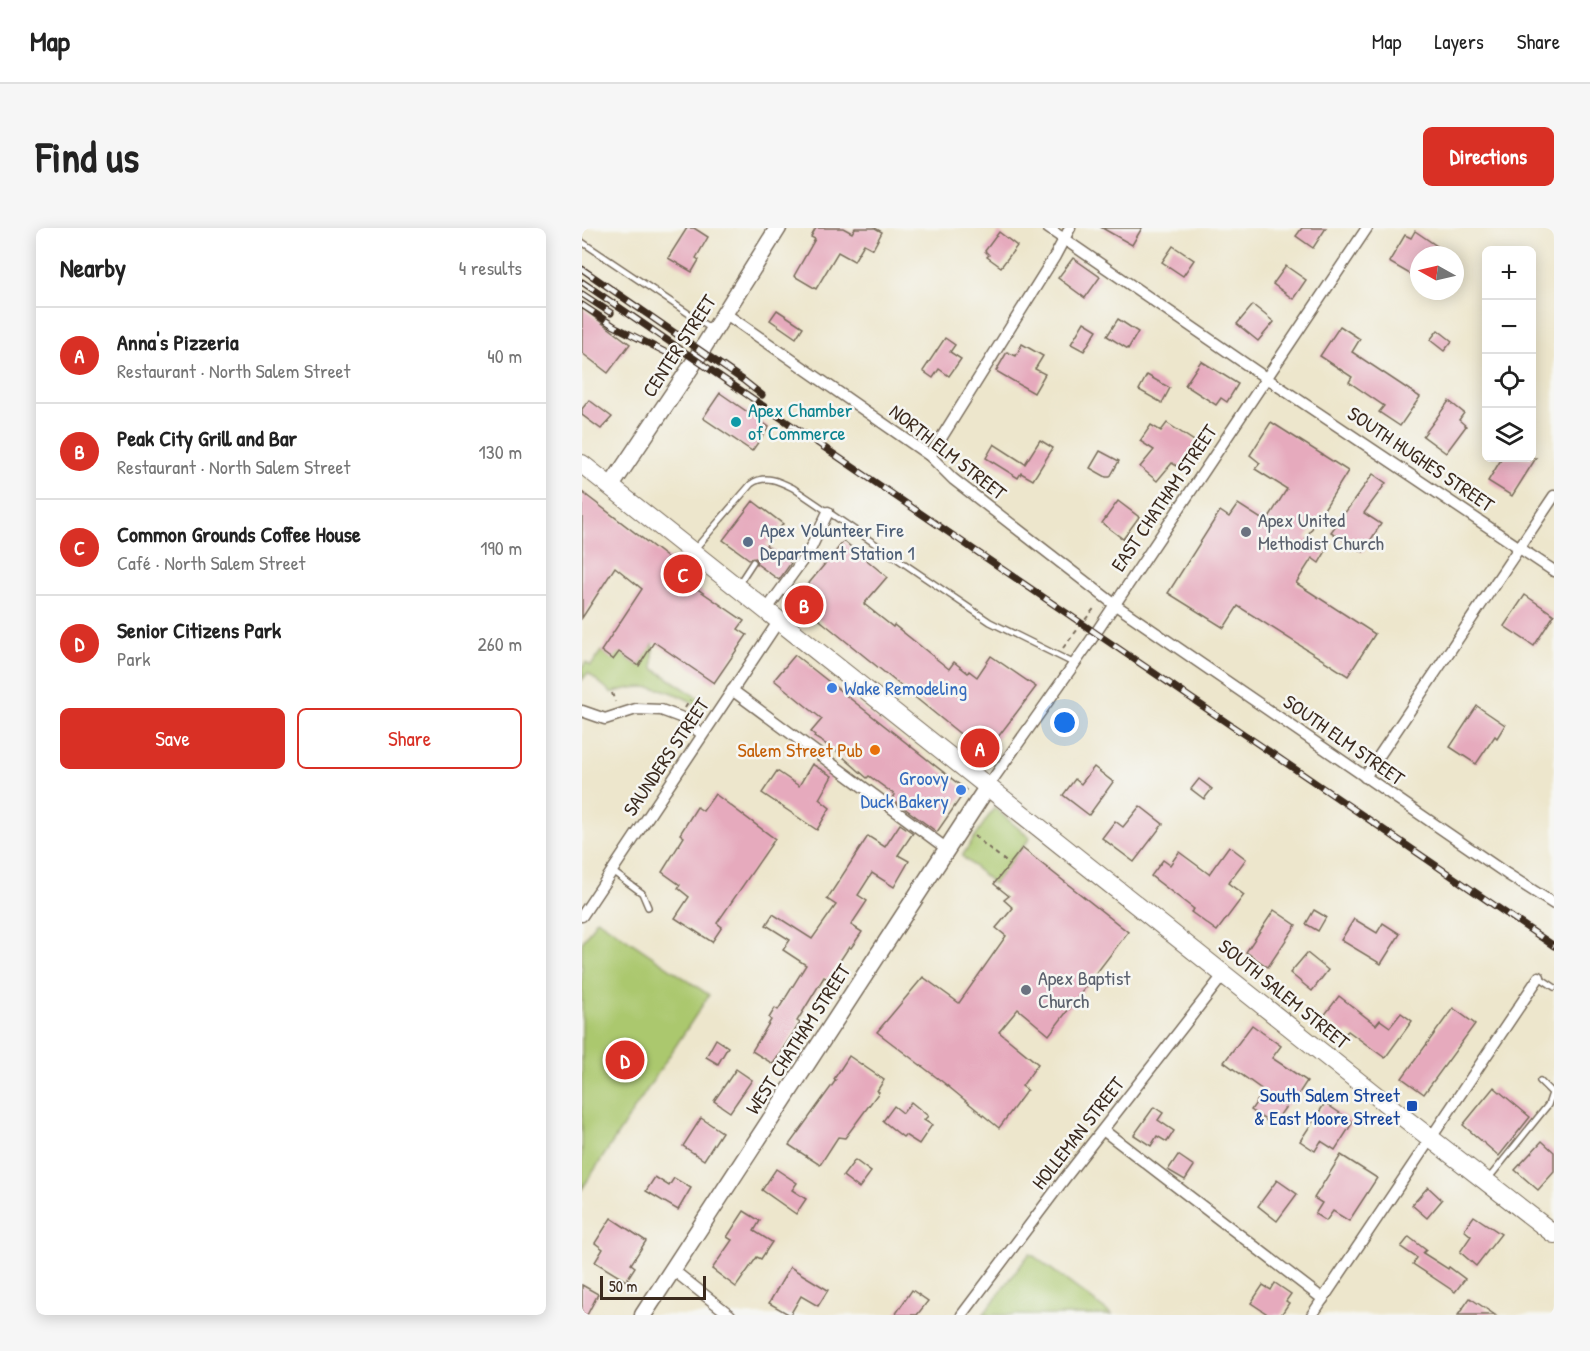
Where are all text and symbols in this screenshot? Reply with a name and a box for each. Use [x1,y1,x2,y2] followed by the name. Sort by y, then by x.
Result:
[30,22,70,60] text: Map
[1372,27,1401,56] text: Map
[1434,27,1484,56] text: Layers
[1517,27,1560,56] text: Share
[1423,127,1554,186] button: Directions
[36,128,139,185] text: Find us
[1410,246,1464,300] north arrow
[1482,246,1536,462] map controls
[1482,246,1536,300] button: +
[60,250,126,285] text: Nearby
[459,254,522,281] text: 4 results
[635,289,722,402] street label: CENTER STREET
[1482,300,1536,354] button: −
[117,327,239,357] text: Anna's Pizzeria
[75,342,84,369] text: A
[487,342,522,369] text: 40 m
[1482,354,1536,408] button: locate
[117,357,350,384] text: Restaurant · North Salem Street
[748,396,853,446] place label: Apex Chamber of Commerce
[884,397,1013,506] street label: NORTH ELM STREET
[1343,400,1500,518] street label: SOUTH HUGHES STREET
[1482,408,1536,462] button: layers
[729,415,743,429] marker: Apex Chamber of Commerce
[1104,419,1223,576] street label: EAST CHATHAM STREET
[117,423,297,453] text: Peak City Grill and Bar
[74,438,85,465] text: B
[479,438,522,465] text: 130 m
[117,453,350,480] text: Restaurant · North Salem Street
[1258,506,1384,556] place label: Apex United Methodist Church
[760,516,915,566] place label: Apex Volunteer Fire Department Station 1
[117,519,361,549] text: Common Grounds Coffee House
[1239,525,1253,539] marker: Apex United Methodist Church
[74,534,85,561] text: C
[480,534,522,561] text: 190 m
[741,535,755,549] marker: Apex Volunteer Fire Department Station 1
[117,549,305,576] text: Café · North Salem Street
[664,552,702,596] pin: C
[784,582,824,628] pin: B
[117,615,281,645] text: Senior Citizens Park
[75,630,84,657] text: D
[478,630,522,657] text: 260 m
[117,645,150,672] text: Park
[844,674,967,701] place label: Wake Remodeling
[825,681,839,695] marker: Wake Remodeling
[1278,688,1411,792] street label: SOUTH ELM STREET
[616,692,715,821] street label: SAUNDERS STREET
[60,708,285,769] button: Save
[297,708,522,769] button: Share
[1050,708,1079,737] your location
[960,726,1000,770] pin: A
[737,736,863,763] place label: Salem Street Pub
[868,743,882,757] marker: Salem Street Pub
[860,764,949,814] place label: Groovy Duck Bakery
[954,783,968,797] marker: Groovy Duck Bakery
[1213,932,1356,1055] street label: SOUTH SALEM STREET
[739,958,857,1119] street label: WEST CHATHAM STREET
[1038,964,1131,1014] place label: Apex Baptist Church
[1019,983,1033,997] marker: Apex Baptist Church
[606,1038,645,1082] pin: D
[1025,1070,1130,1194] street label: HOLLEMAN STREET
[1254,1081,1401,1131] place label: South Salem Street & East Moore Street
[1405,1099,1419,1113] marker: South Salem Street & East Moore Street
[600,1273,706,1300] scale bar
[609,1275,638,1297] text: 50 m

